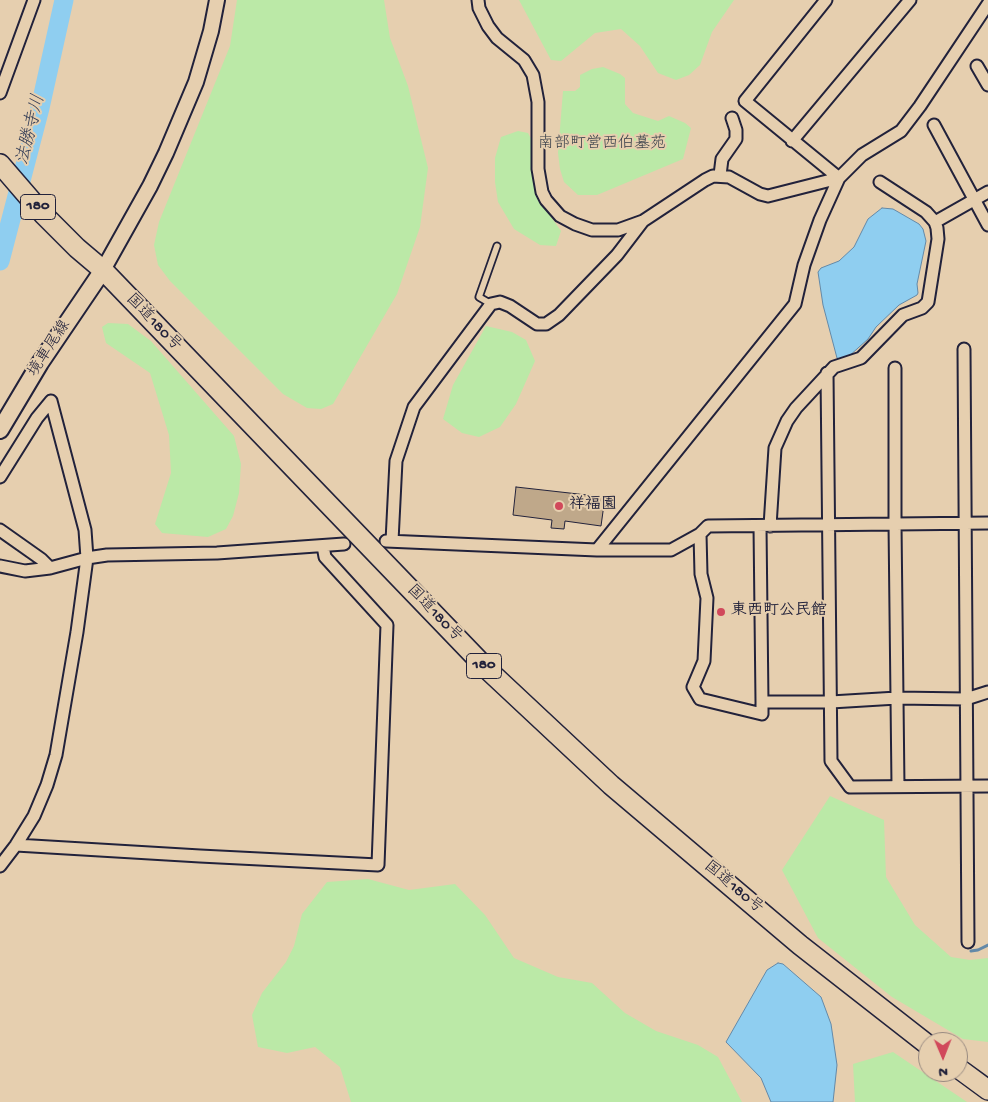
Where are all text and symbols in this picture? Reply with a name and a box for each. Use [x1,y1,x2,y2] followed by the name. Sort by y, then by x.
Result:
[13,92,51,168] water label: 法勝寺川
[538,135,666,155] park label: 南部町営西伯墓苑
[20,194,56,220] road number: 180
[121,290,185,356] street label: 国道180号
[25,317,75,381] street label: 境車尾線
[569,496,617,516] place label: 祥福園
[553,500,565,512] marker: 祥福園
[402,581,466,647] street label: 国道180号
[731,602,827,622] place label: 東西町公民館
[715,606,727,618] marker: 東西町公民館
[466,654,502,678] road number: 180
[699,857,767,919] street label: 国道180号
[918,1032,968,1082] north arrow
[939,1063,948,1080] text: N

